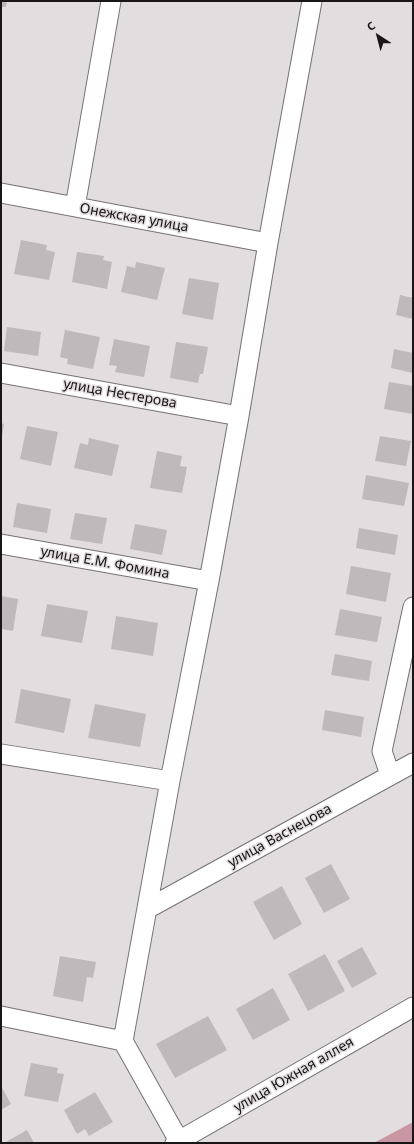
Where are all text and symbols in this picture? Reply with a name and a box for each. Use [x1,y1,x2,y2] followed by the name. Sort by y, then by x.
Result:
[358,16,398,56] north arrow
[363,18,378,34] text: С
[78,200,190,236] street label: Онежская улица
[62,376,178,412] street label: улица Нестерова
[39,543,171,583] street label: улица Е.М. Фомина
[225,801,335,871] street label: улица Васнецова
[231,1034,357,1116] street label: улица Южная аллея

